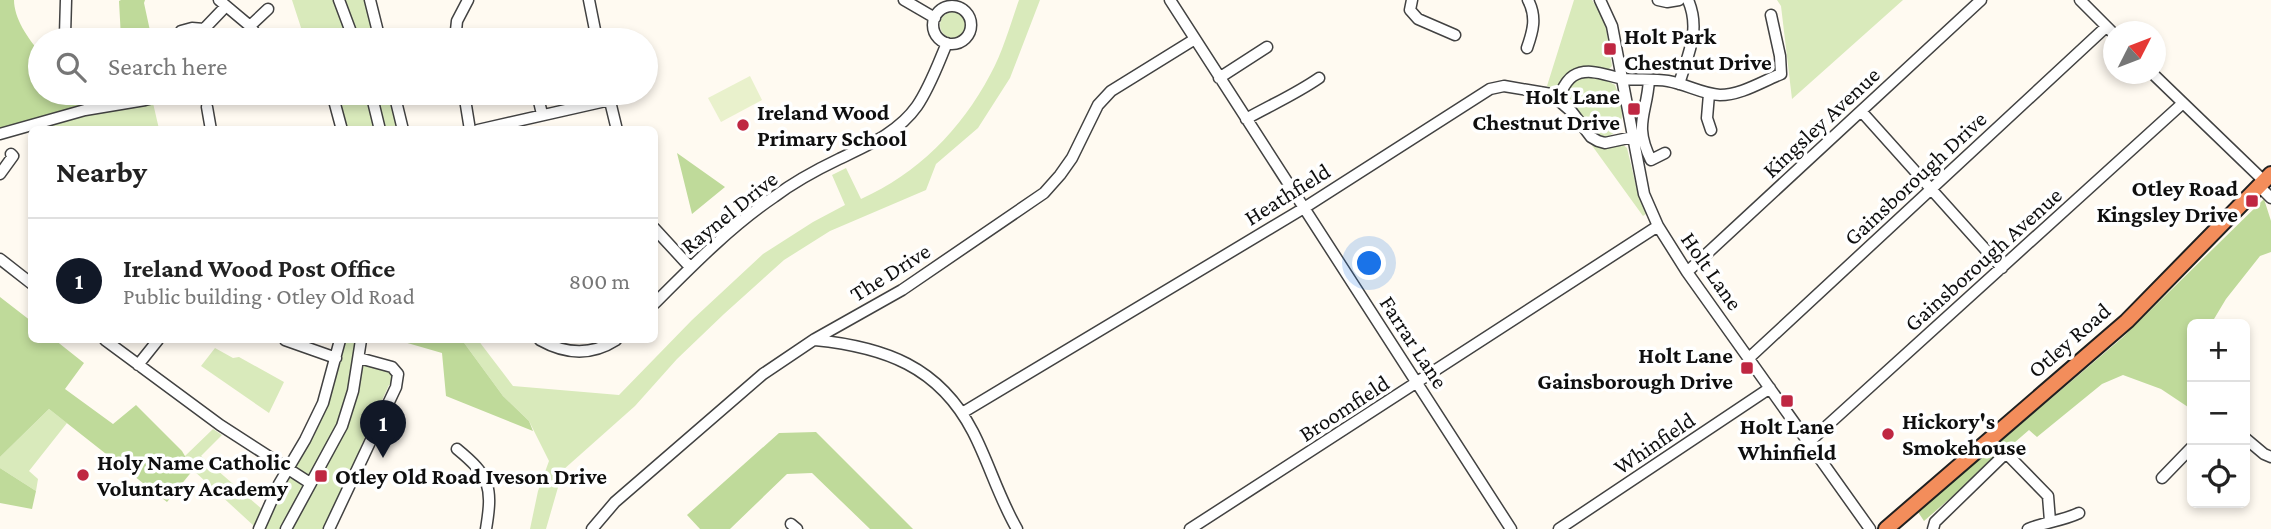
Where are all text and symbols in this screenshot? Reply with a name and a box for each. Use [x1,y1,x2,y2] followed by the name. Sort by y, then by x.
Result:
[2103,21,2166,84] north arrow
[1624,23,1772,75] place label: Holt Park Chestnut Drive
[28,28,658,105] search box
[1602,41,1618,57] marker: Holt Park Chestnut Drive
[52,48,90,86] icon: search
[108,52,227,81] text: Search here
[1757,61,1885,183] street label: Kingsley Avenue
[1472,83,1620,135] place label: Holt Lane Chestnut Drive
[757,99,907,151] place label: Ireland Wood Primary School
[1626,101,1642,117] marker: Holt Lane Chestnut Drive
[1839,105,1991,251] street label: Gainsborough Drive
[735,117,751,133] marker: Ireland Wood Primary School
[56,155,147,188] text: Nearby
[1239,157,1335,231] street label: Heathfield
[676,165,782,259] street label: Raynel Drive
[2096,175,2238,227] place label: Otley Road Kingsley Drive
[1899,182,2067,336] street label: Gainsborough Avenue
[2244,193,2260,209] marker: Otley Road Kingsley Drive
[1676,227,1748,315] street label: Holt Lane
[845,237,935,307] street label: The Drive
[1352,246,1386,280] your location
[123,254,395,283] text: Ireland Wood Post Office
[75,268,83,294] text: 1
[569,268,630,294] text: 800 m
[123,283,415,309] text: Public building · Otley Old Road
[1374,291,1454,393] street label: Farrar Lane
[2022,297,2116,383] street label: Otley Road
[2187,319,2250,508] map controls
[2187,319,2250,382] button: +
[1537,342,1733,394] place label: Holt Lane Gainsborough Drive
[1739,360,1755,376] marker: Holt Lane Gainsborough Drive
[1294,369,1394,447] street label: Broomfield
[2187,382,2250,445] button: −
[1779,393,1795,409] marker: Holt Lane Whinfield
[360,400,406,458] pin: 1
[1608,406,1700,480] street label: Whinfield
[1902,408,2026,460] place label: Hickory's Smokehouse
[1737,413,1837,465] place label: Holt Lane Whinfield
[1880,426,1896,442] marker: Hickory's Smokehouse
[2187,445,2250,508] button: locate
[96,449,291,501] place label: Holy Name Catholic Voluntary Academy
[335,463,607,489] place label: Otley Old Road Iveson Drive
[75,467,91,483] marker: Holy Name Catholic Voluntary Academy
[313,468,329,484] marker: Otley Old Road Iveson Drive

